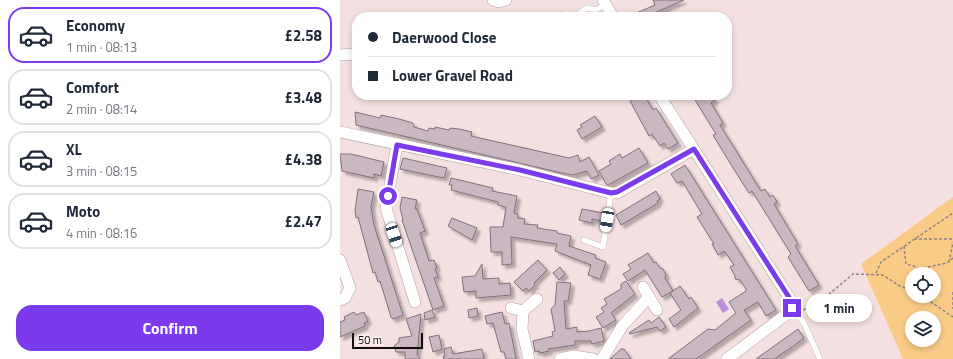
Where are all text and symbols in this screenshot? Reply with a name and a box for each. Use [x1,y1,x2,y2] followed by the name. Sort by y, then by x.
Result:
[66,14,125,37] text: Economy
[18,17,54,53] icon: car
[285,24,322,47] text: £2.58
[392,26,496,49] text: Daerwood Close
[66,37,137,57] text: 1 min · 08:13
[392,64,513,87] text: Lower Gravel Road
[66,76,119,99] text: Comfort
[18,79,54,115] icon: car
[285,86,322,109] text: £3.48
[66,99,137,119] text: 2 min · 08:14
[66,138,82,161] text: XL
[18,141,54,177] icon: car
[285,148,322,171] text: £4.38
[66,161,137,181] text: 3 min · 08:15
[379,187,397,205] route start
[66,200,100,223] text: Moto
[18,203,54,239] icon: car
[599,207,615,233] car
[285,210,322,233] text: £2.47
[385,222,403,248] car
[66,223,137,243] text: 4 min · 08:16
[905,267,941,347] map controls
[905,267,941,303] button: locate
[806,294,872,322] callout: 1 min
[823,298,855,318] text: 1 min
[783,299,801,317] route end
[16,305,324,351] button: Confirm
[905,311,941,347] button: layers
[352,331,423,350] scale bar
[358,332,382,348] text: 50 m

